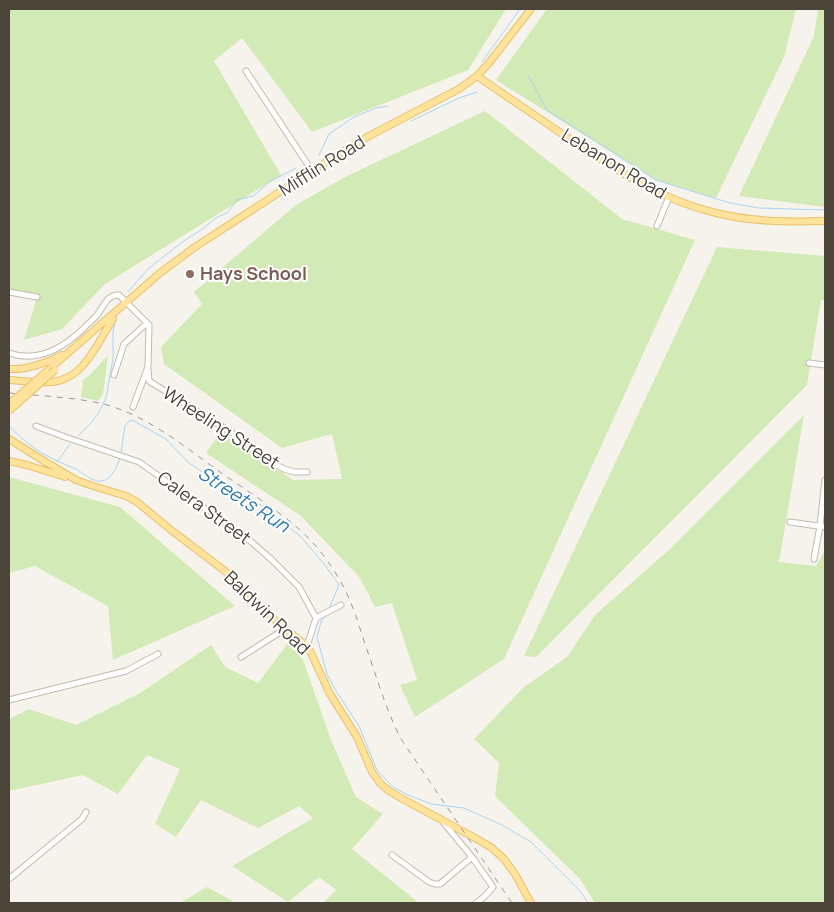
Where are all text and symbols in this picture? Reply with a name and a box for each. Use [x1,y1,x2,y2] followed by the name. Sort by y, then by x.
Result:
[558,122,672,204] street label: Lebanon Road
[274,129,369,201] street label: Mifflin Road
[200,261,307,285] place label: Hays School
[184,268,196,280] marker: Hays School
[158,380,285,474] street label: Wheeling Street
[193,460,295,539] water label: Streets Run
[153,465,256,549] street label: Calera Street
[219,565,316,659] street label: Baldwin Road

